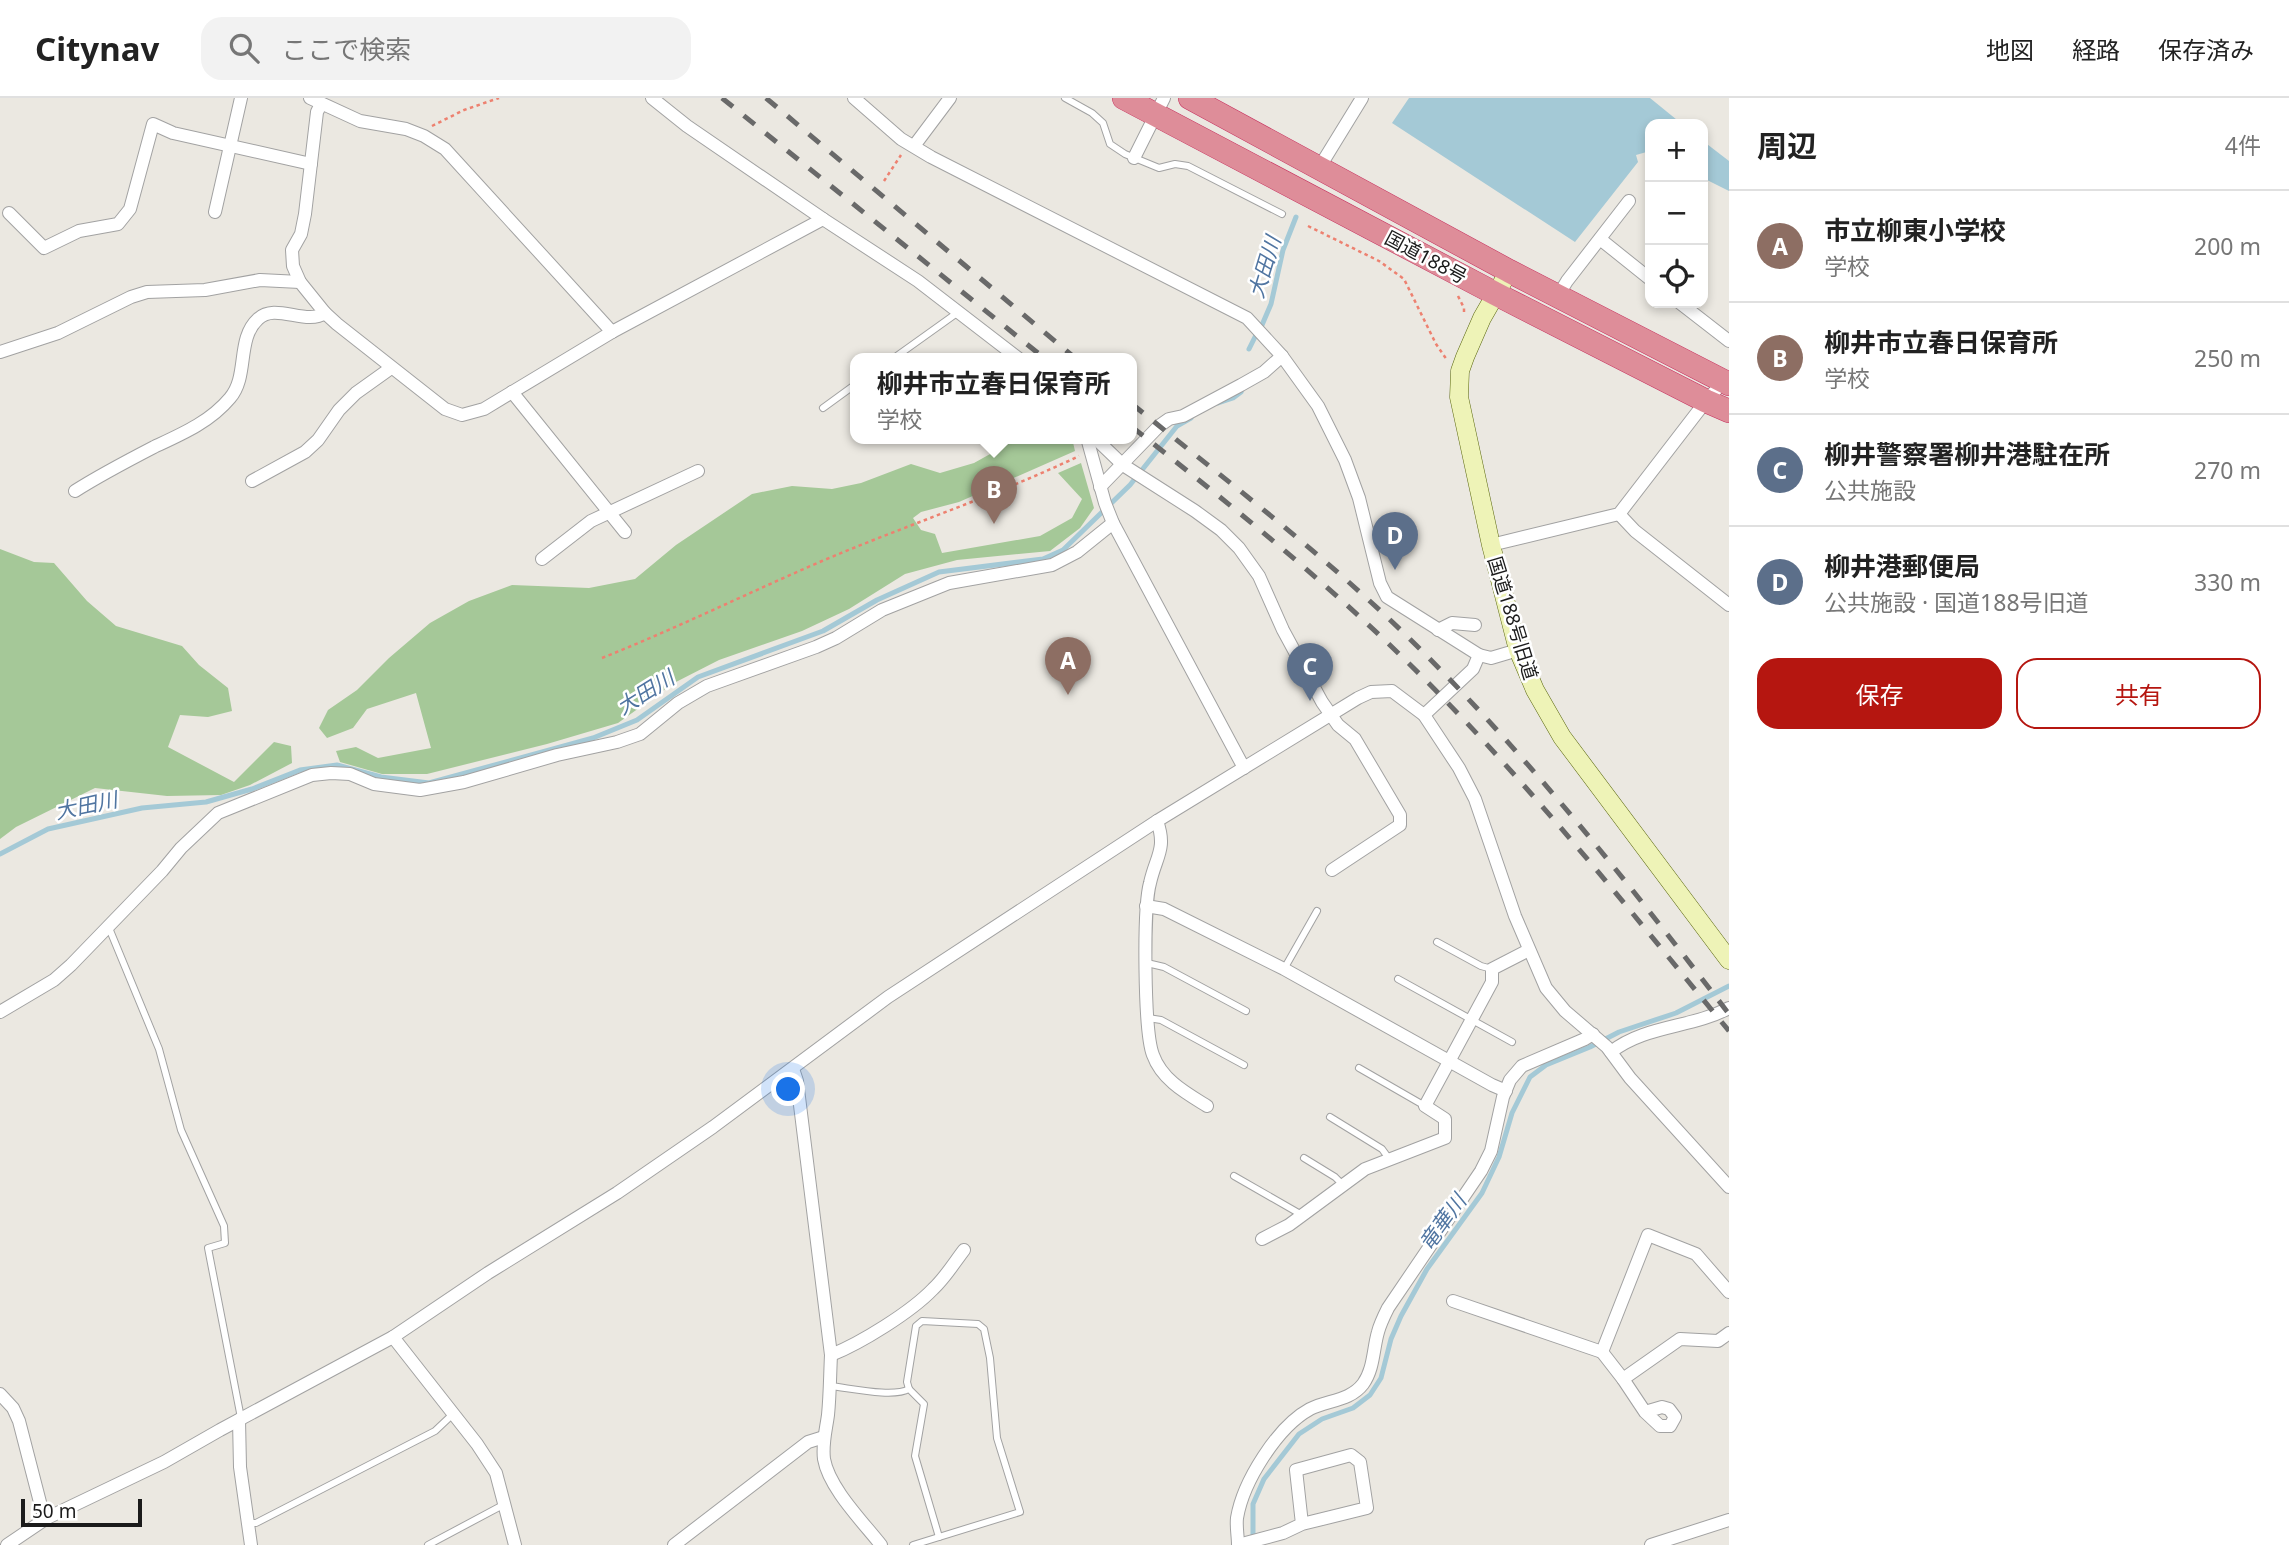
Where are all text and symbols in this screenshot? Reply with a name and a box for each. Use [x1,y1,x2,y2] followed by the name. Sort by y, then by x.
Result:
[201,17,691,80] search box
[35,26,159,71] text: Citynav
[225,29,263,67] icon: search
[281,31,411,67] text: ここで検索
[1986,33,2034,66] text: 地図
[2072,33,2120,66] text: 経路
[2158,33,2254,66] text: 保存済み
[1645,119,1708,308] map controls
[1645,119,1708,182] button: +
[1757,125,1817,166] text: 周辺
[2225,129,2261,161] text: 4件
[1645,182,1708,245] button: −
[1824,212,2006,248] text: 市立柳東小学校
[1380,224,1472,290] street label: 国道188号
[1772,230,1788,262] text: A
[2194,230,2261,262] text: 200 m
[1241,231,1287,301] water label: 大田川
[1645,245,1708,308] button: locate
[1824,250,1870,282] text: 学校
[1824,324,2058,360] text: 柳井市立春日保育所
[1772,342,1788,374] text: B
[2194,342,2261,374] text: 250 m
[850,353,1137,444] popup
[1824,362,1870,394] text: 学校
[876,365,1111,401] text: 柳井市立春日保育所
[876,403,922,435] text: 学校
[1824,436,2110,472] text: 柳井警察署柳井港駐在所
[1773,454,1787,486] text: C
[2194,454,2261,486] text: 270 m
[971,466,1017,524] pin: B
[1824,474,1916,506] text: 公共施設
[1372,512,1418,570] pin: D
[1824,548,1980,584] text: 柳井港郵便局
[1482,553,1544,683] street label: 国道188号旧道
[1772,566,1788,598] text: D
[2194,566,2261,598] text: 330 m
[1824,586,2089,618] text: 公共施設 · 国道188号旧道
[1045,637,1091,695] pin: A
[1287,643,1333,701] pin: C
[1757,658,2002,729] button: 保存
[2016,658,2261,729] button: 共有
[611,662,681,721] water label: 大田川
[52,784,122,825] water label: 大田川
[771,1072,805,1106] your location
[1412,1187,1473,1256] water label: 竜華川
[21,1496,142,1528] scale bar
[32,1498,76,1524] text: 50 m

